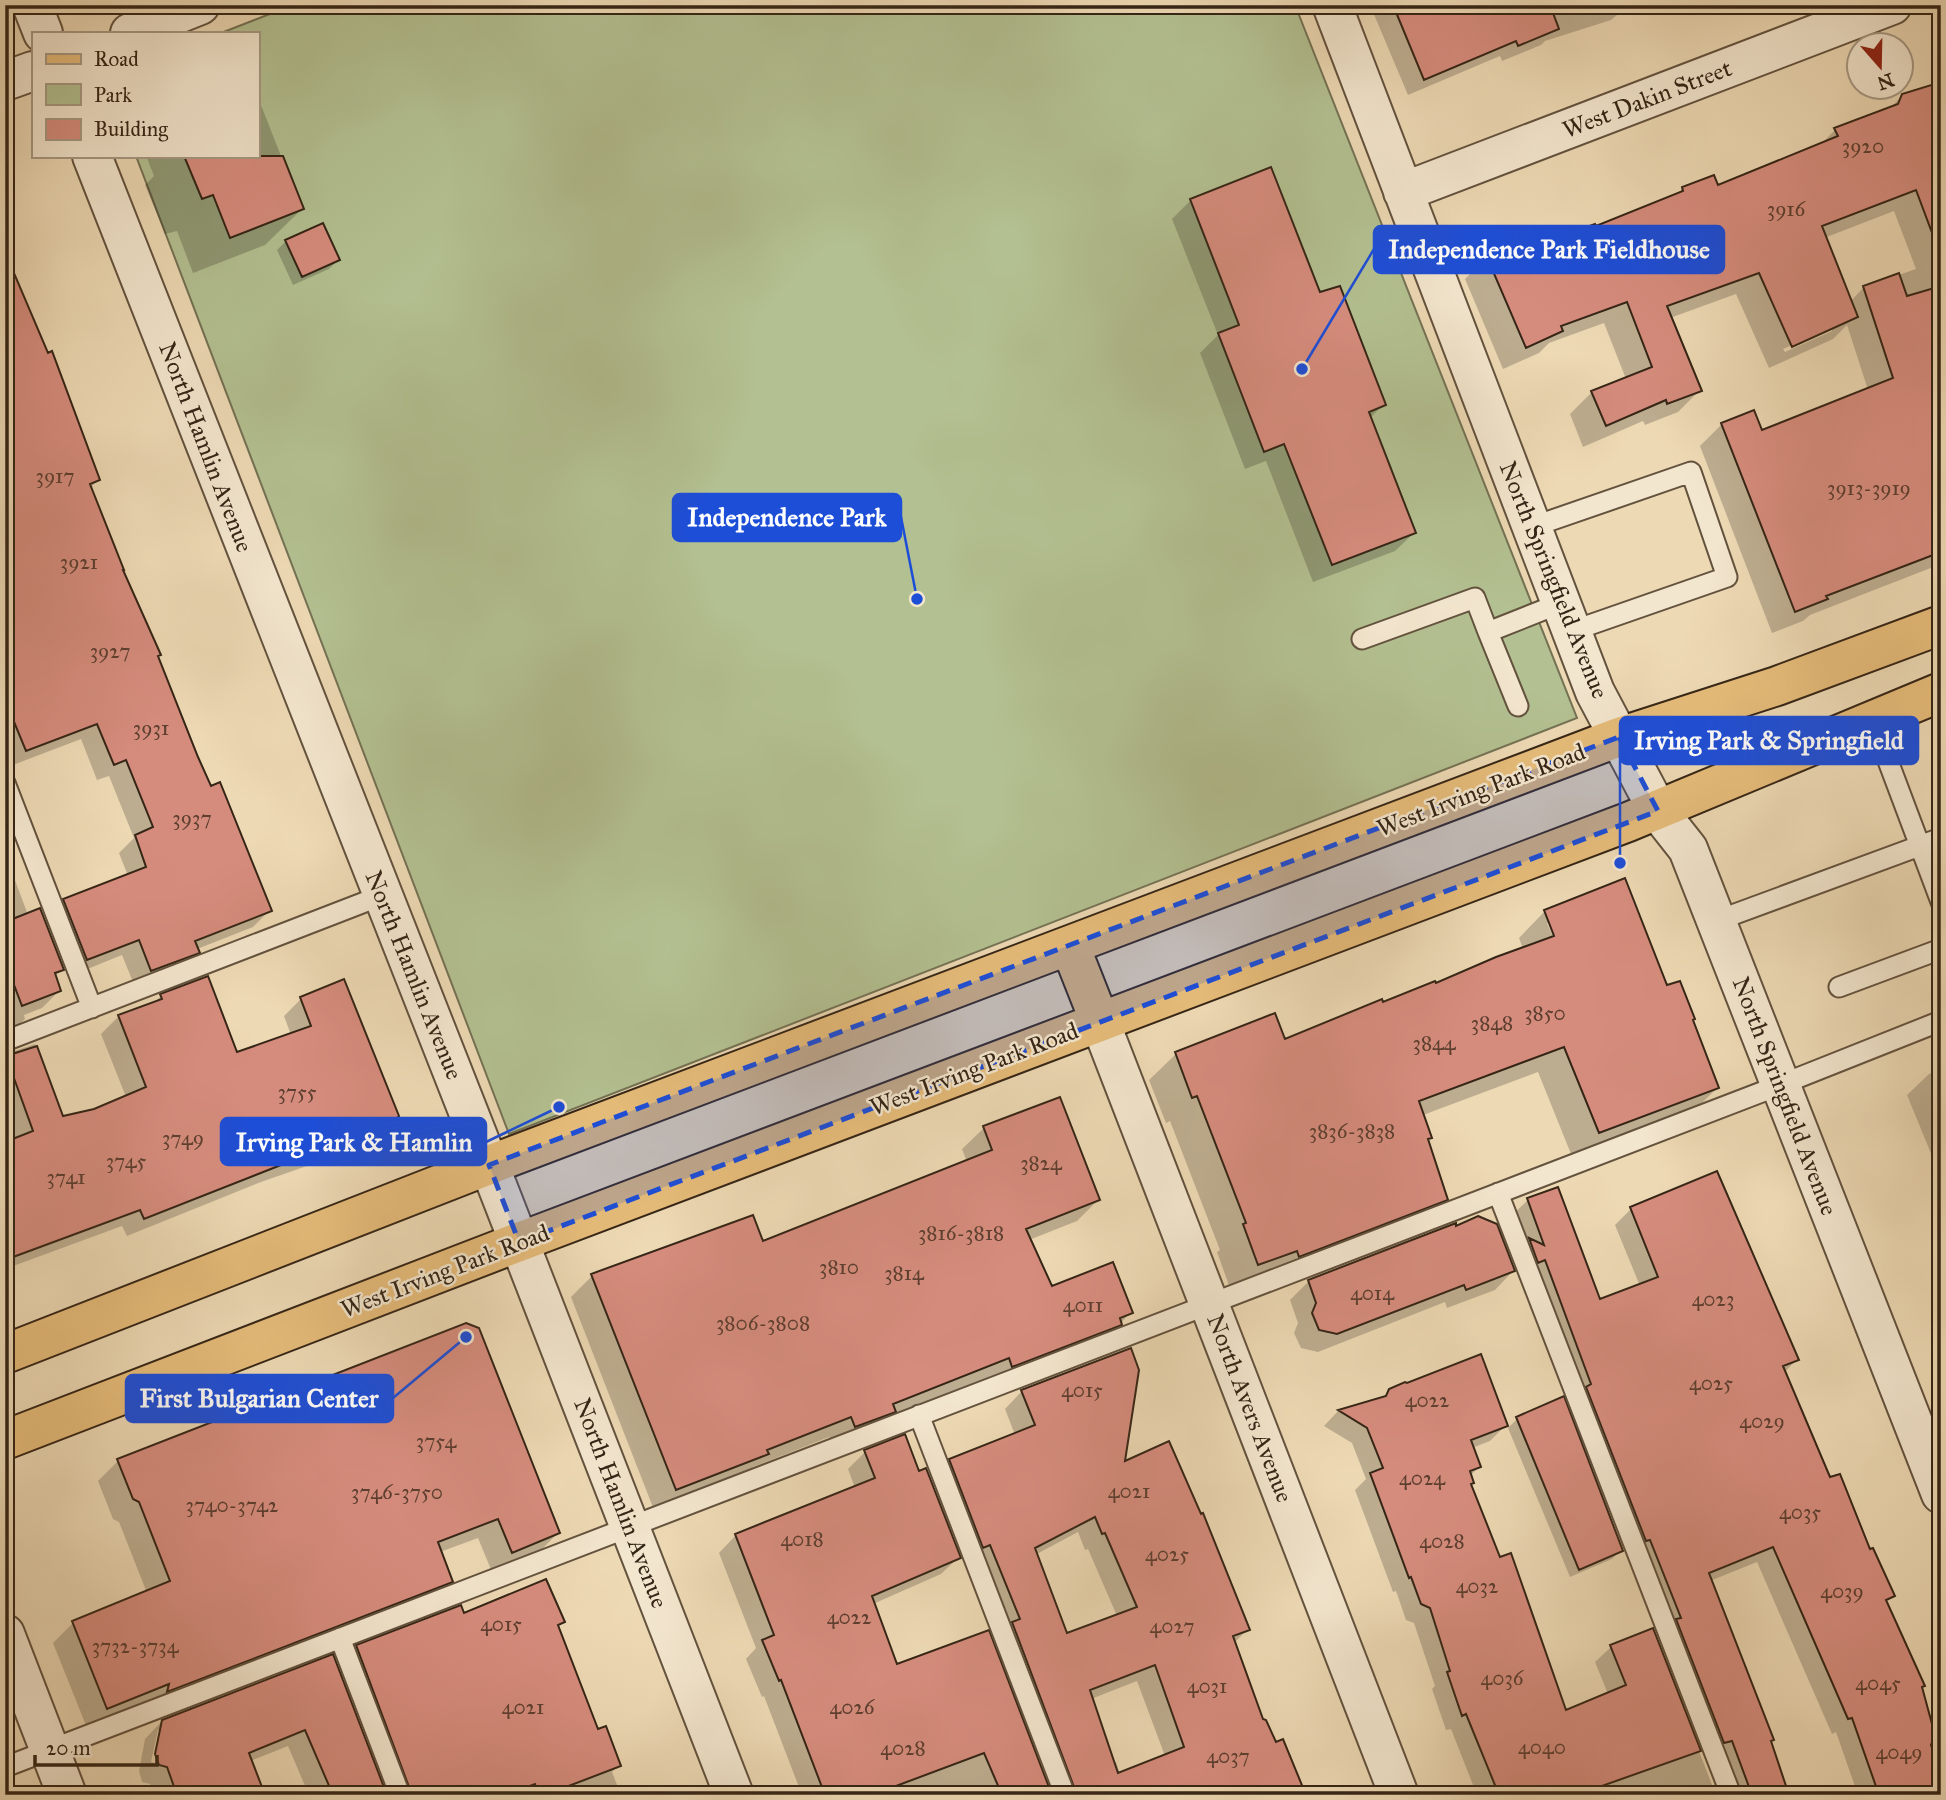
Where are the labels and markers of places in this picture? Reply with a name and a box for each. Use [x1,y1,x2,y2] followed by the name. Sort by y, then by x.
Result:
[1374,226,1724,273] callout: Independence Park Fieldhouse
[673,494,901,541] callout: Independence Park
[1620,717,1918,764] callout: Irving Park & Springfield
[221,1118,486,1165] callout: Irving Park & Hamlin
[126,1375,393,1422] callout: First Bulgarian Center

